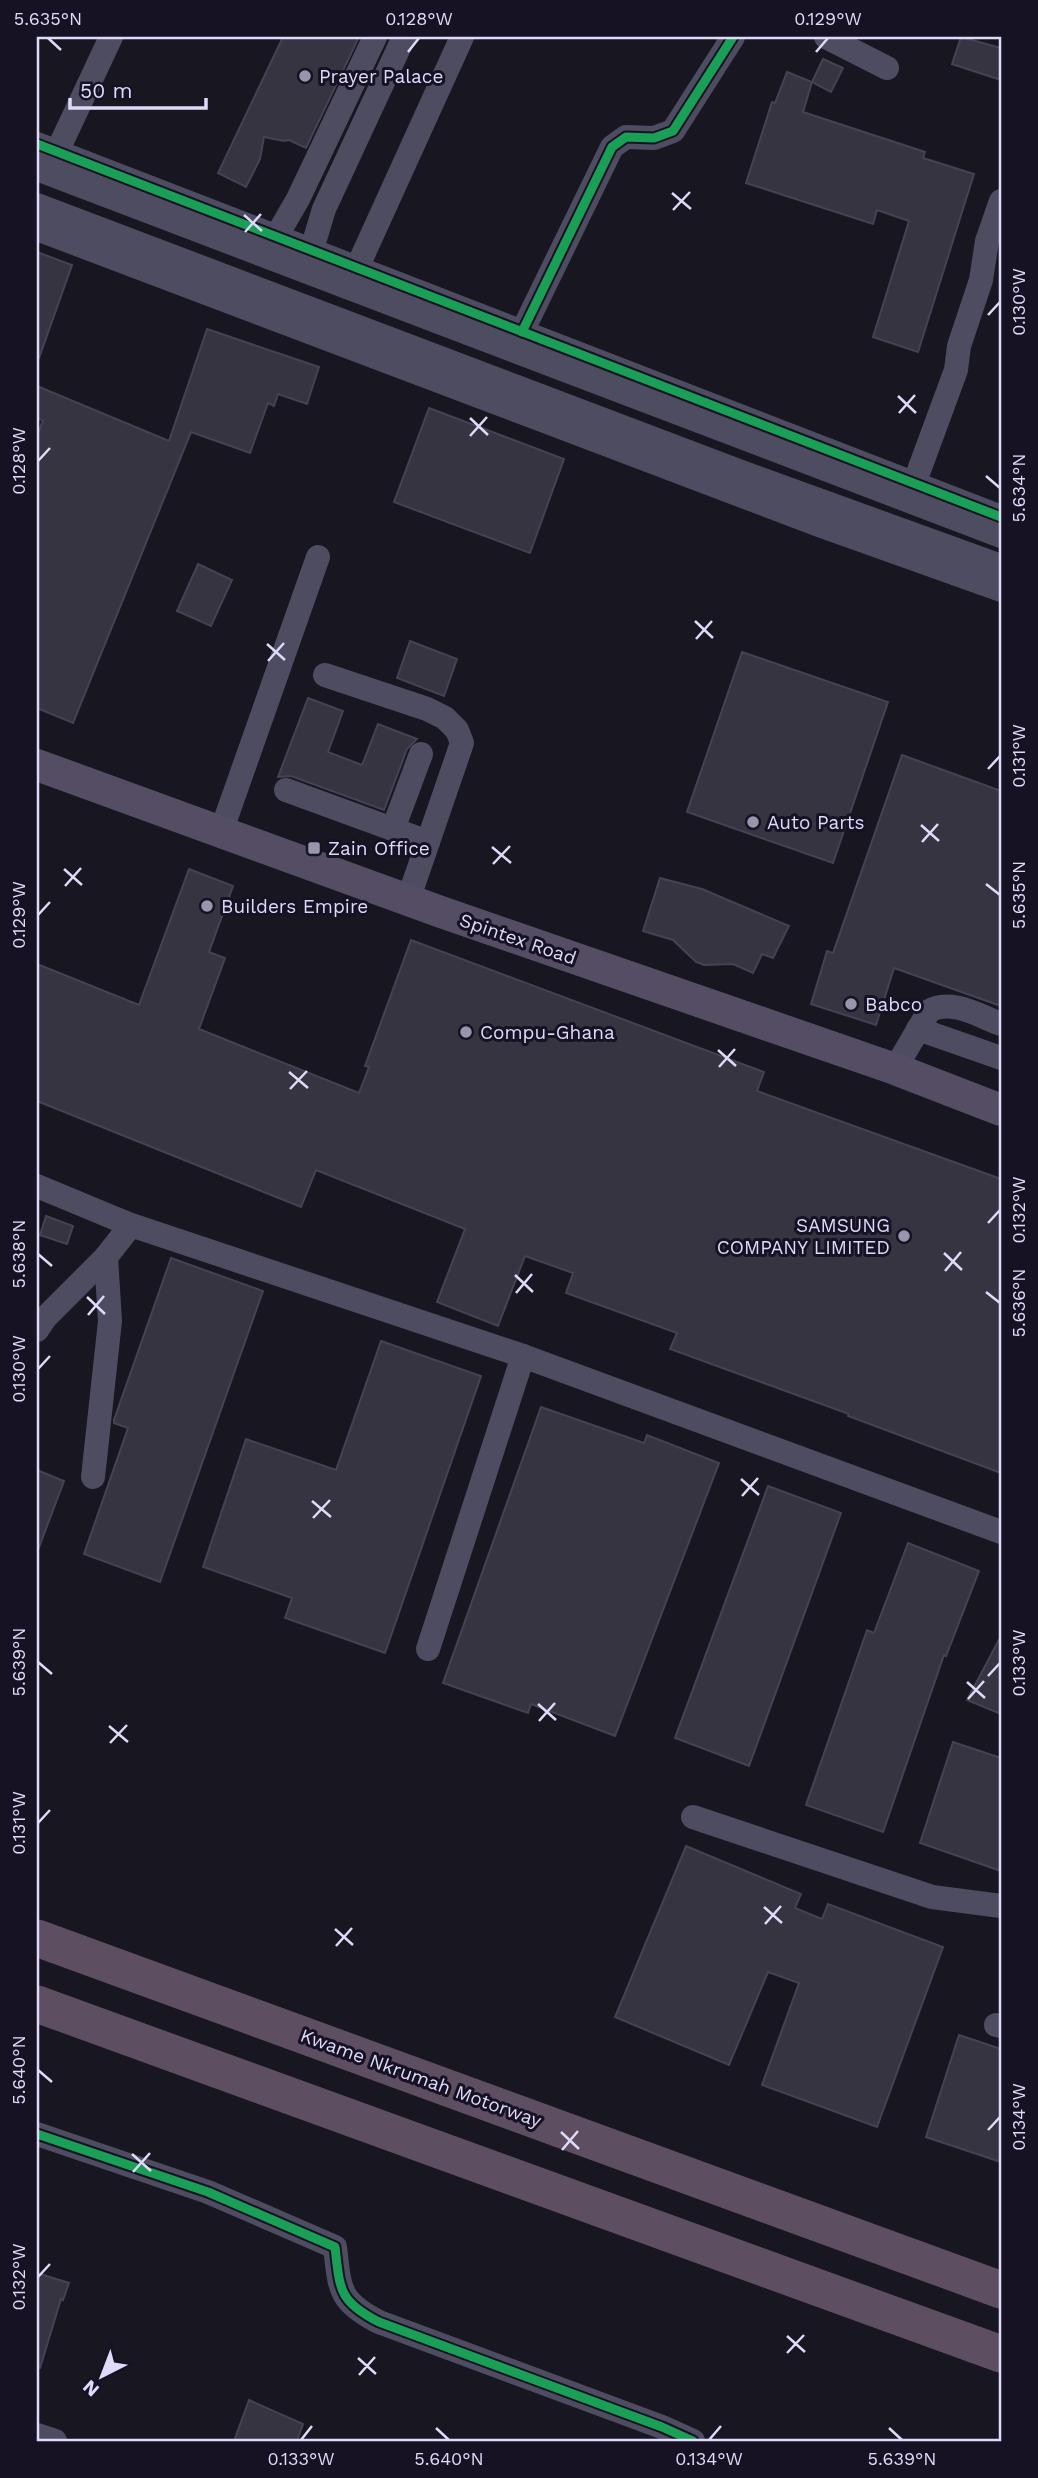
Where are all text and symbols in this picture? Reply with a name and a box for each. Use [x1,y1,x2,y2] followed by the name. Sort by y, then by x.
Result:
[14,8,82,29] text: 5.635°N
[385,8,453,29] text: 0.128°W
[794,8,862,29] text: 0.129°W
[319,65,443,88] place label: Prayer Palace
[70,66,206,110] scale bar
[297,68,313,84] marker: Prayer Palace
[80,78,132,103] text: 50 m
[1008,268,1029,336] text: 0.130°W
[8,427,29,495] text: 0.128°W
[1008,454,1029,522] text: 5.634°N
[1008,724,1029,788] text: 0.131°W
[767,811,864,834] place label: Auto Parts
[745,814,761,830] marker: Auto Parts
[328,837,430,860] place label: Zain Office
[306,840,322,856] marker: Zain Office
[1008,861,1029,929] text: 5.635°N
[8,881,29,949] text: 0.129°W
[221,895,368,918] place label: Builders Empire
[199,898,215,914] marker: Builders Empire
[457,908,579,970] street label: Spintex Road
[865,993,922,1016] place label: Babco
[843,996,859,1012] marker: Babco
[480,1021,615,1044] place label: Compu-Ghana
[458,1024,474,1040] marker: Compu-Ghana
[1008,1176,1029,1244] text: 0.132°W
[717,1214,890,1259] place label: SAMSUNG COMPANY LIMITED
[8,1219,29,1289] text: 5.638°N
[896,1228,912,1244] marker: SAMSUNG COMPANY LIMITED
[1008,1269,1029,1337] text: 5.636°N
[8,1335,29,1403] text: 0.130°W
[8,1627,29,1697] text: 5.639°N
[1008,1629,1029,1697] text: 0.133°W
[8,1791,29,1855] text: 0.131°W
[297,2024,545,2132] street label: Kwame Nkrumah Motorway
[8,2035,29,2105] text: 5.640°N
[1008,2083,1029,2151] text: 0.134°W
[8,2243,29,2311] text: 0.132°W
[66,2342,136,2412] north arrow
[78,2375,104,2402] text: N
[267,2448,335,2469] text: 0.133°W
[414,2448,484,2469] text: 5.640°N
[675,2448,743,2469] text: 0.134°W
[867,2448,937,2469] text: 5.639°N

